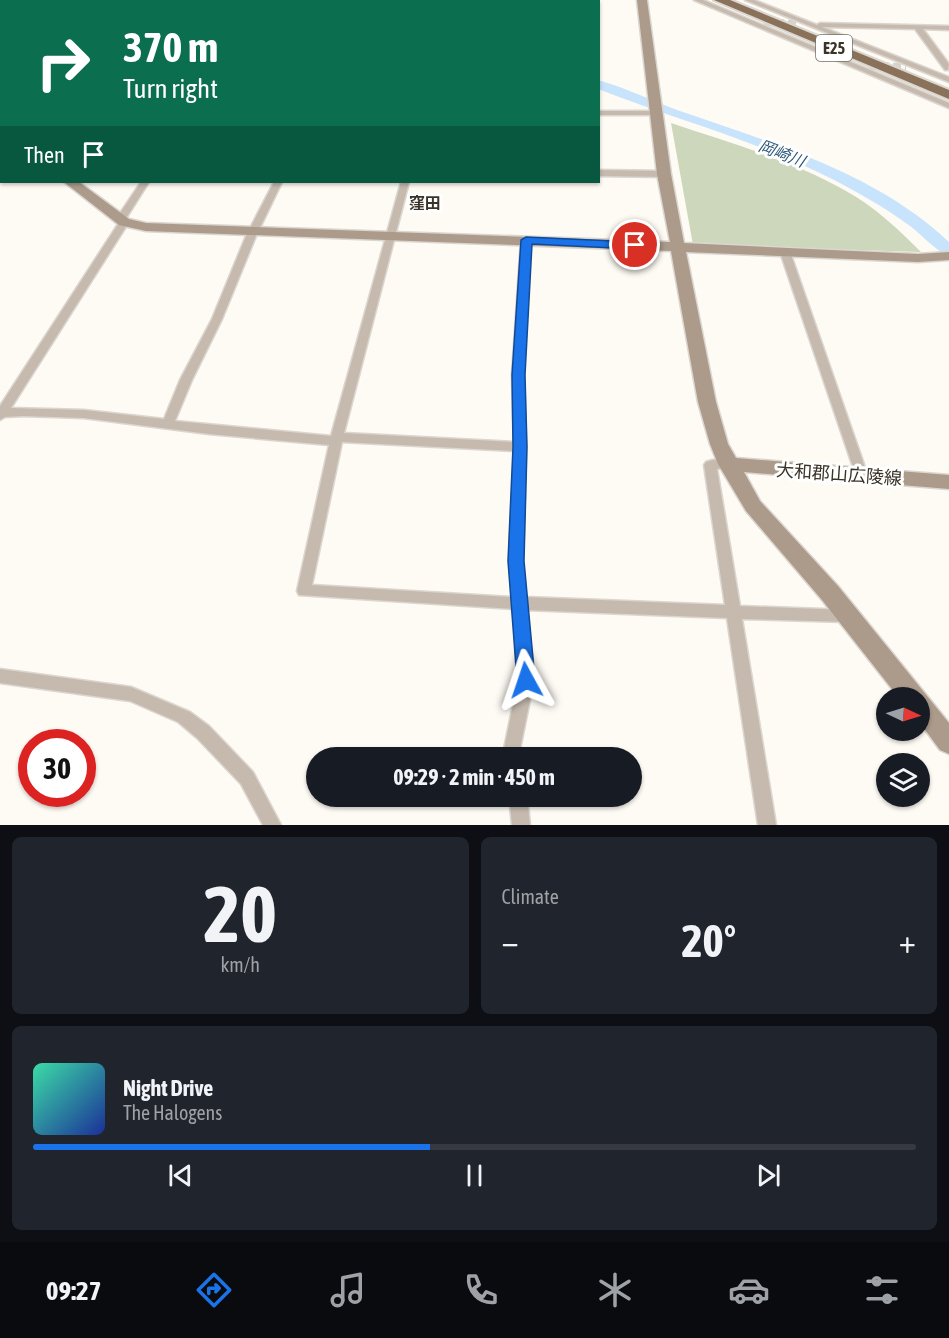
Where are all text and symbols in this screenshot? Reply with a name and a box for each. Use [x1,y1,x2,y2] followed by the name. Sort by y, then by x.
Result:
[123,23,218,71] text: 370 m
[24,24,102,102] icon: right
[816,35,852,61] road number: E25
[123,73,218,104] text: Turn right
[756,136,809,171] water label: 岡崎川
[77,138,110,171] icon: arrive
[24,142,65,168] text: Then
[409,194,441,212] district label: 窪田
[609,219,660,270] pin
[618,228,651,261] icon: arrive
[775,459,903,489] street label: 大和郡山広陵線
[494,648,558,712] position arrow
[876,687,930,741] north arrow
[876,687,930,807] map controls
[18,729,96,807] speed limit sign: 30
[876,753,930,807] button: layers
[393,764,555,790] text: 09:29 · 2 min · 450 m
[204,869,277,959] text: 20
[502,885,559,908] text: Climate
[681,915,736,967] text: 20°
[502,922,519,960] text: −
[899,922,916,960] text: +
[220,953,260,976] text: km/h
[123,1075,213,1101] text: Night Drive
[123,1101,222,1124] text: The Halogens
[164,1159,197,1192] icon: previous
[458,1159,491,1192] icon: pause
[752,1159,785,1192] icon: next
[193,1269,235,1311] icon: directions
[327,1269,369,1311] icon: music
[460,1269,502,1311] icon: phone
[594,1269,636,1311] icon: climate
[728,1269,770,1311] icon: car
[861,1269,903,1311] icon: filters
[46,1275,101,1306] text: 09:27

